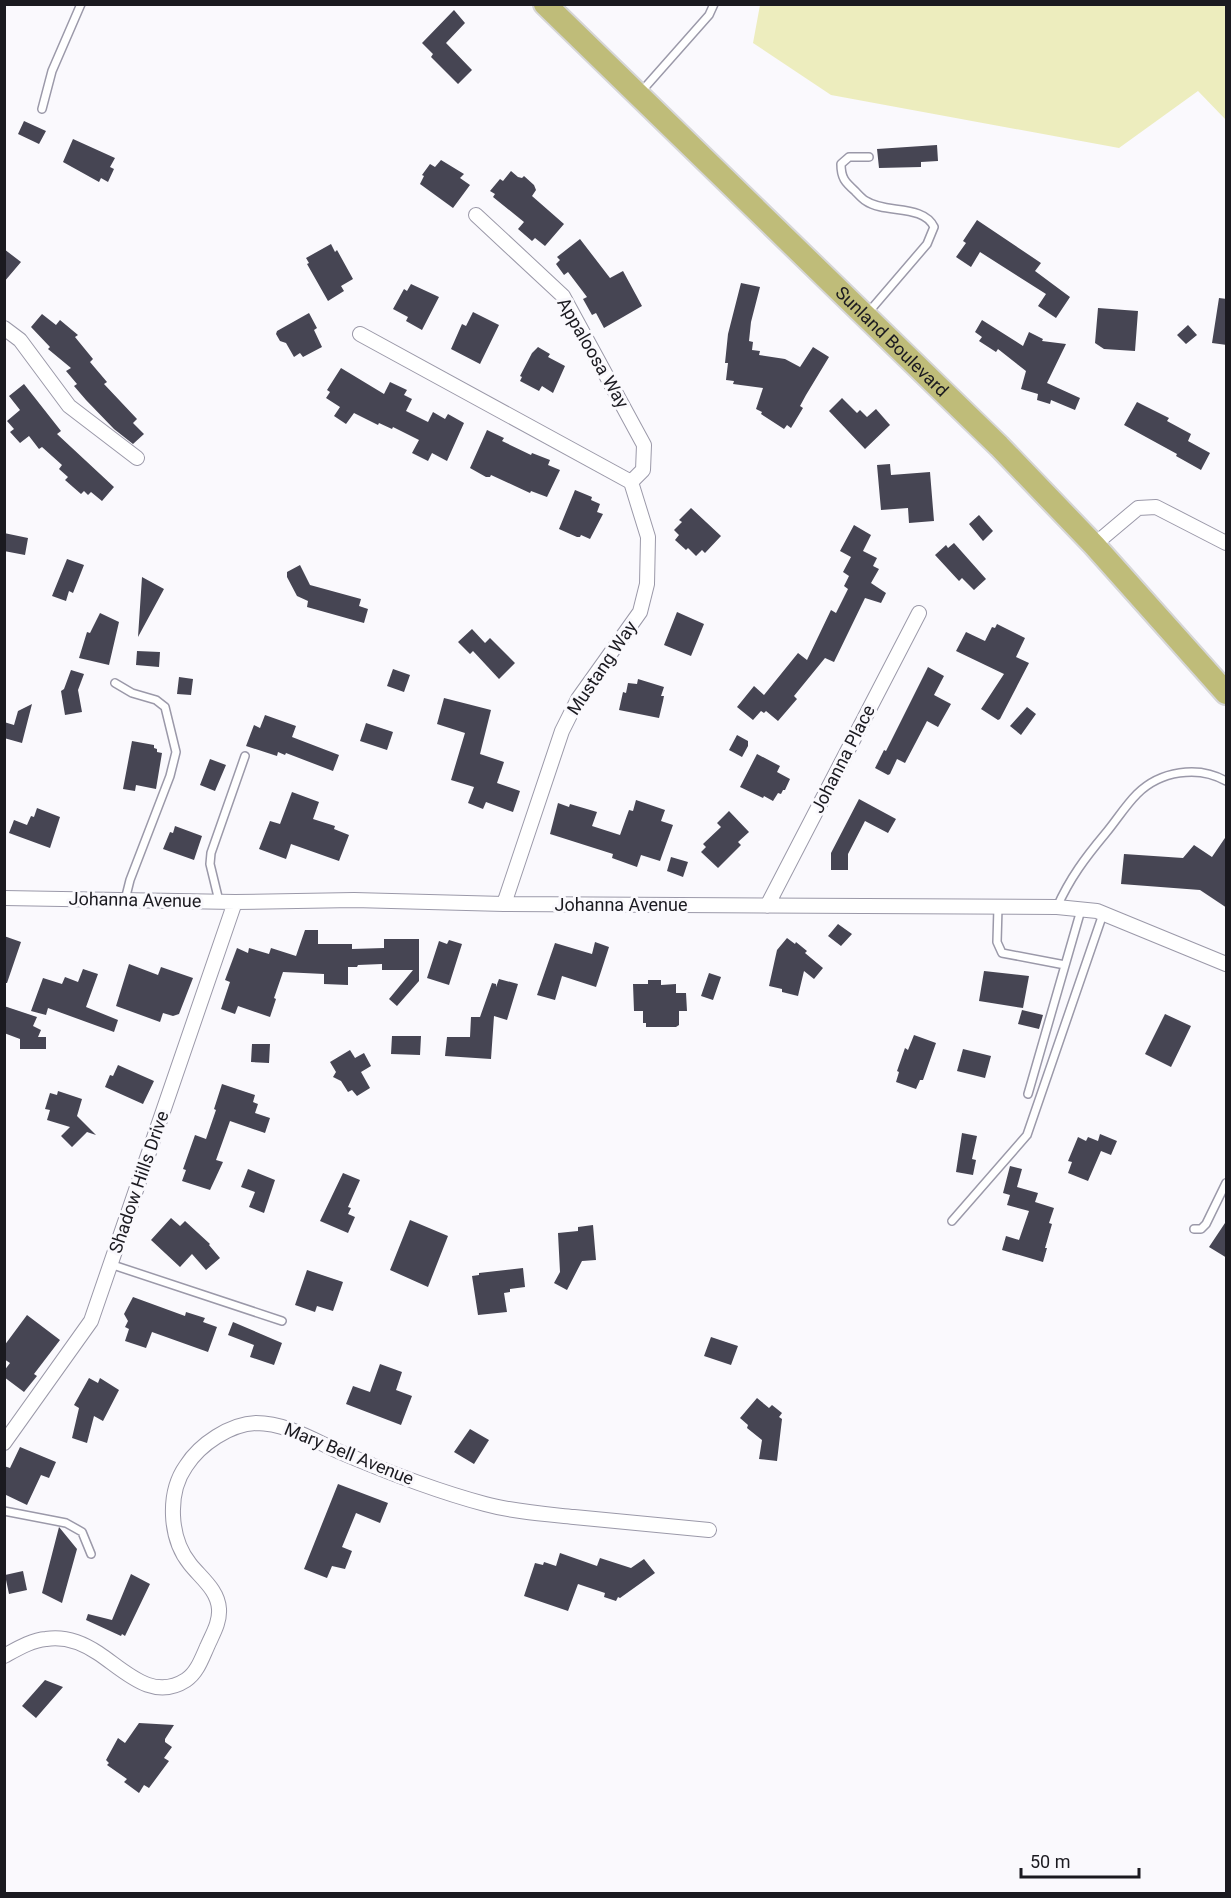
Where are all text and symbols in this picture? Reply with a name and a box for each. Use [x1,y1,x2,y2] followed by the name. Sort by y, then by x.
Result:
[831,282,953,401] street label: Sunland Boulevard
[553,294,634,412] street label: Appaloosa Way
[562,616,641,719] street label: Mustang Way
[806,701,879,816] street label: Johanna Place
[68,888,202,911] street label: Johanna Avenue
[555,894,687,915] street label: Johanna Avenue
[104,1108,173,1256] street label: Shadow Hills Drive
[281,1418,417,1489] street label: Mary Bell Avenue
[1021,1841,1140,1879] scale bar
[1030,1851,1070,1872] text: 50 m

